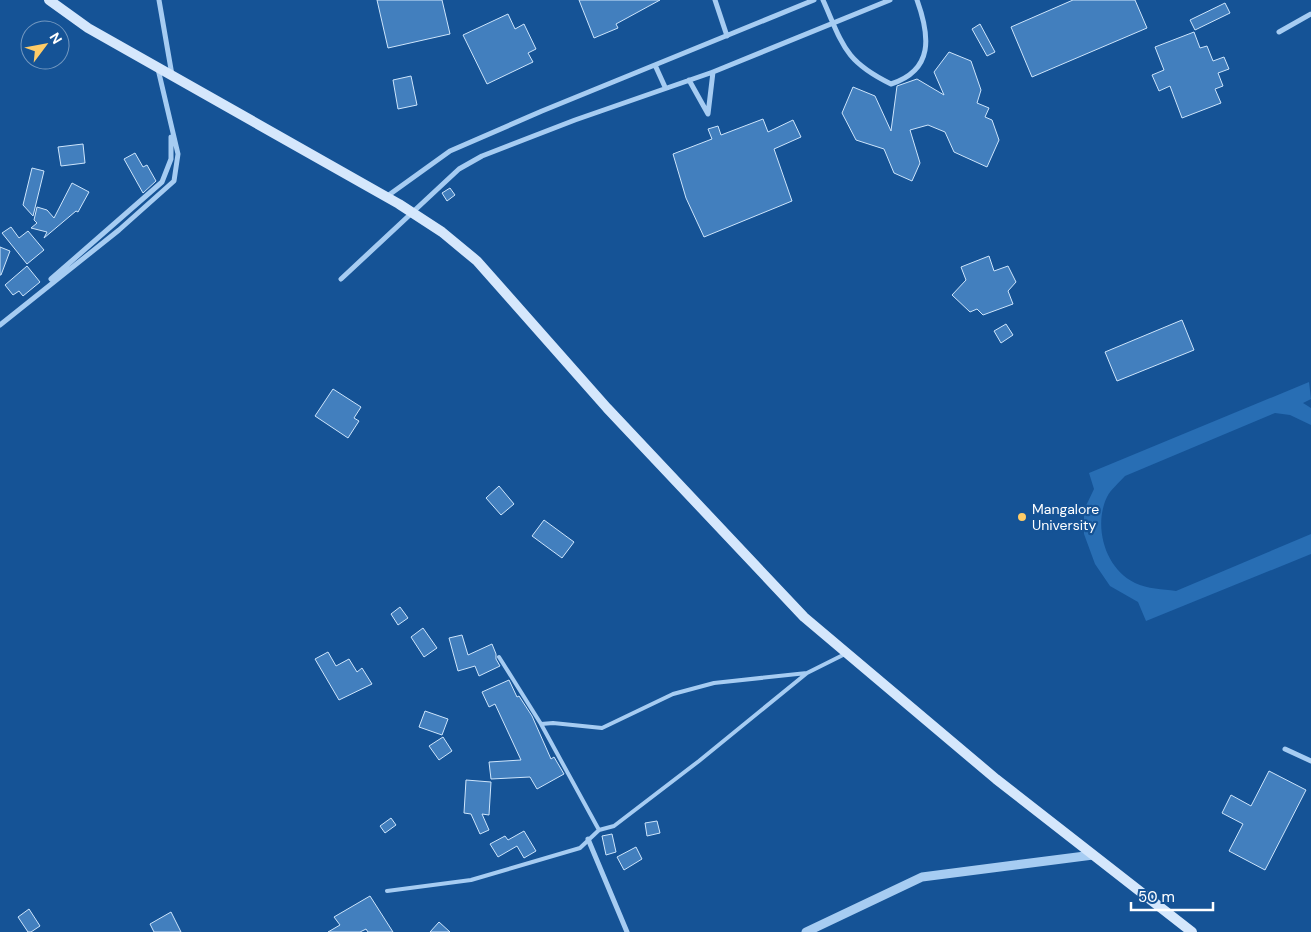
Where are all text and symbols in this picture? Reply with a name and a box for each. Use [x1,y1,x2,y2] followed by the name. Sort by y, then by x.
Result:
[20,20,70,70] north arrow
[46,29,66,47] text: N
[1032,500,1099,534] place label: Mangalore University
[1016,511,1028,523] marker: Mangalore University
[1131,880,1214,912] scale bar
[1138,887,1175,907] text: 50 m

